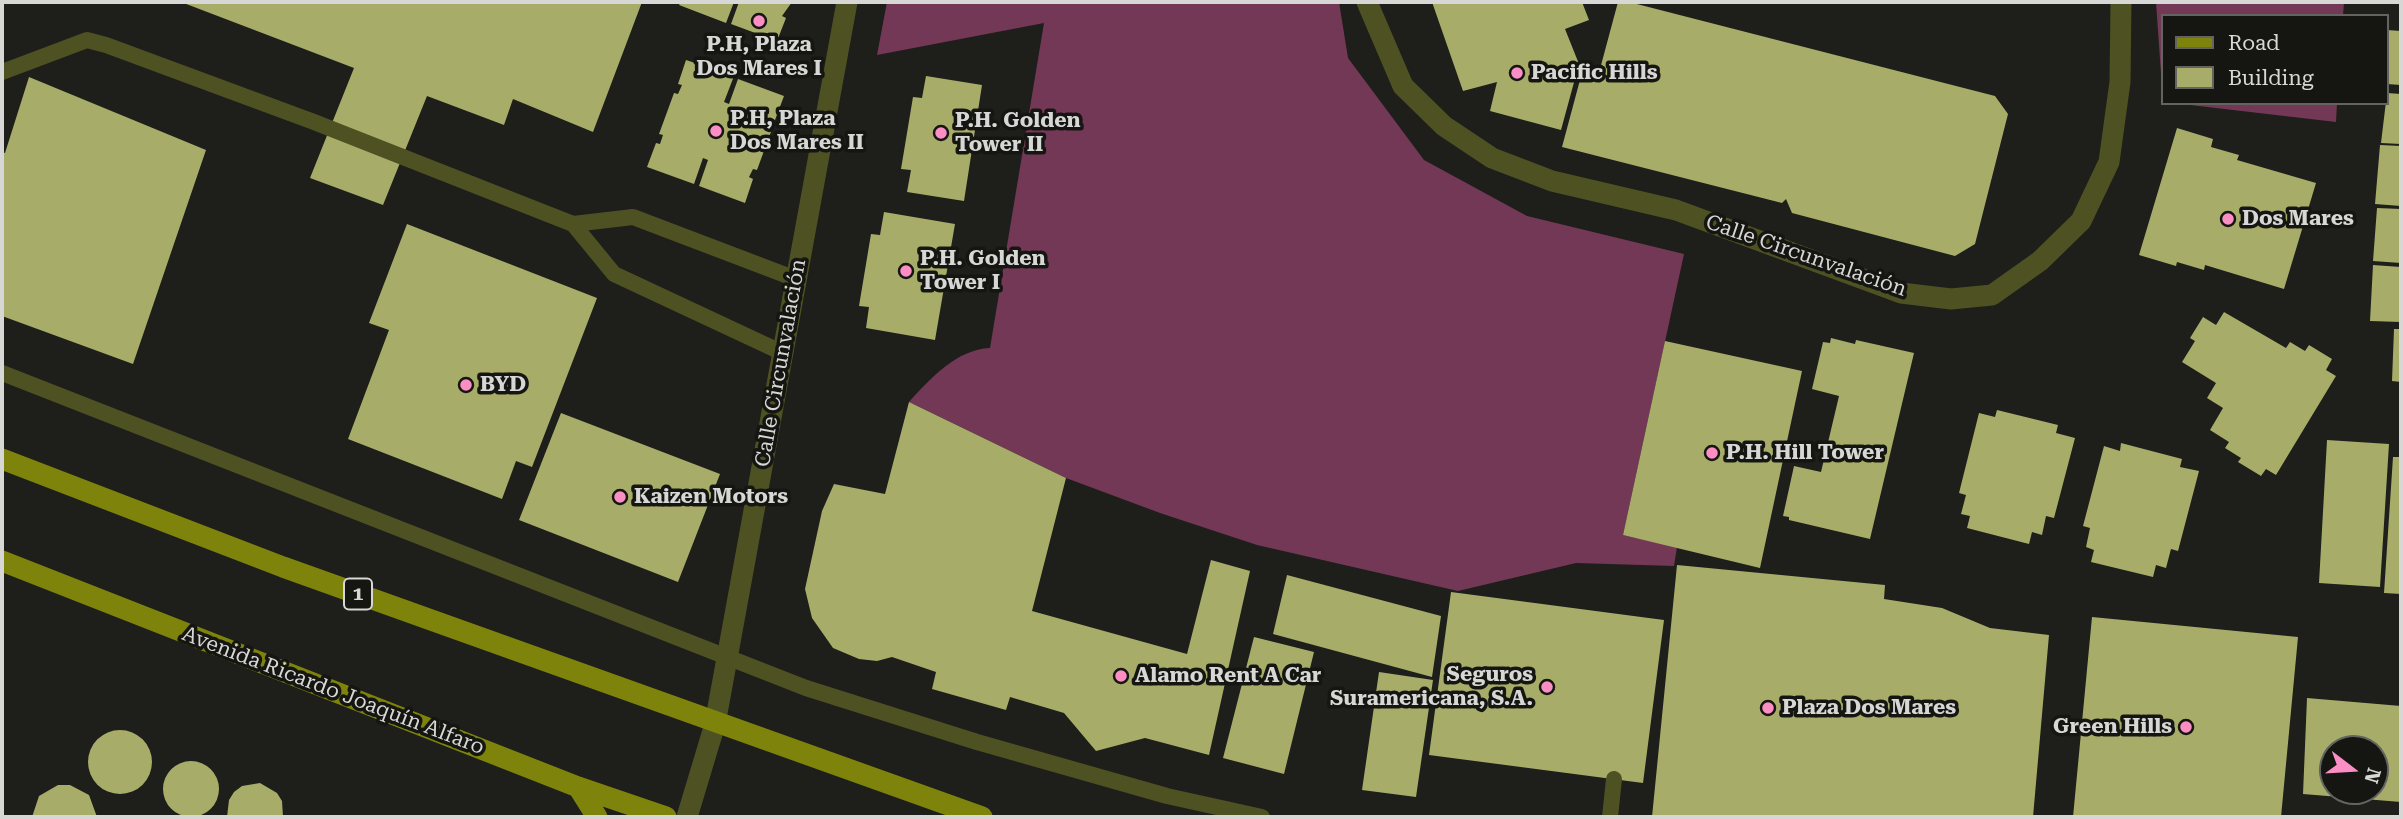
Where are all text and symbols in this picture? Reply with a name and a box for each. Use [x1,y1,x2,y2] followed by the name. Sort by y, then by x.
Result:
[751,13,767,29] marker: P.H, Plaza Dos Mares I
[2162,14,2389,105] legend
[2228,31,2280,55] text: Road
[696,32,822,82] place label: P.H, Plaza Dos Mares I
[1531,60,1658,86] place label: Pacific Hills
[1509,65,1525,81] marker: Pacific Hills
[2228,66,2314,90] text: Building
[730,106,864,156] place label: P.H, Plaza Dos Mares II
[955,108,1081,158] place label: P.H. Golden Tower II
[708,123,724,139] marker: P.H, Plaza Dos Mares II
[933,125,949,141] marker: P.H. Golden Tower II
[2242,206,2354,232] place label: Dos Mares
[1702,210,1910,302] street label: Calle Circunvalación
[2220,211,2236,227] marker: Dos Mares
[920,246,1046,296] place label: P.H. Golden Tower I
[750,257,812,469] street label: Calle Circunvalación
[898,263,914,279] marker: P.H. Golden Tower I
[480,372,526,398] place label: BYD
[458,377,474,393] marker: BYD
[1726,440,1884,466] place label: P.H. Hill Tower
[1704,445,1720,461] marker: P.H. Hill Tower
[634,484,788,510] place label: Kaizen Motors
[612,489,628,505] marker: Kaizen Motors
[344,579,372,610] road number: 1
[178,622,488,760] street label: Avenida Ricardo Joaquín Alfaro
[1330,662,1533,712] place label: Seguros Suramericana, S.A.
[1135,663,1321,689] place label: Alamo Rent A Car
[1113,668,1129,684] marker: Alamo Rent A Car
[1539,679,1555,695] marker: Seguros Suramericana, S.A.
[1782,695,1956,721] place label: Plaza Dos Mares
[1760,700,1776,716] marker: Plaza Dos Mares
[2053,714,2172,740] place label: Green Hills
[2178,719,2194,735] marker: Green Hills
[2319,735,2389,805] north arrow
[2360,765,2386,786] text: N

